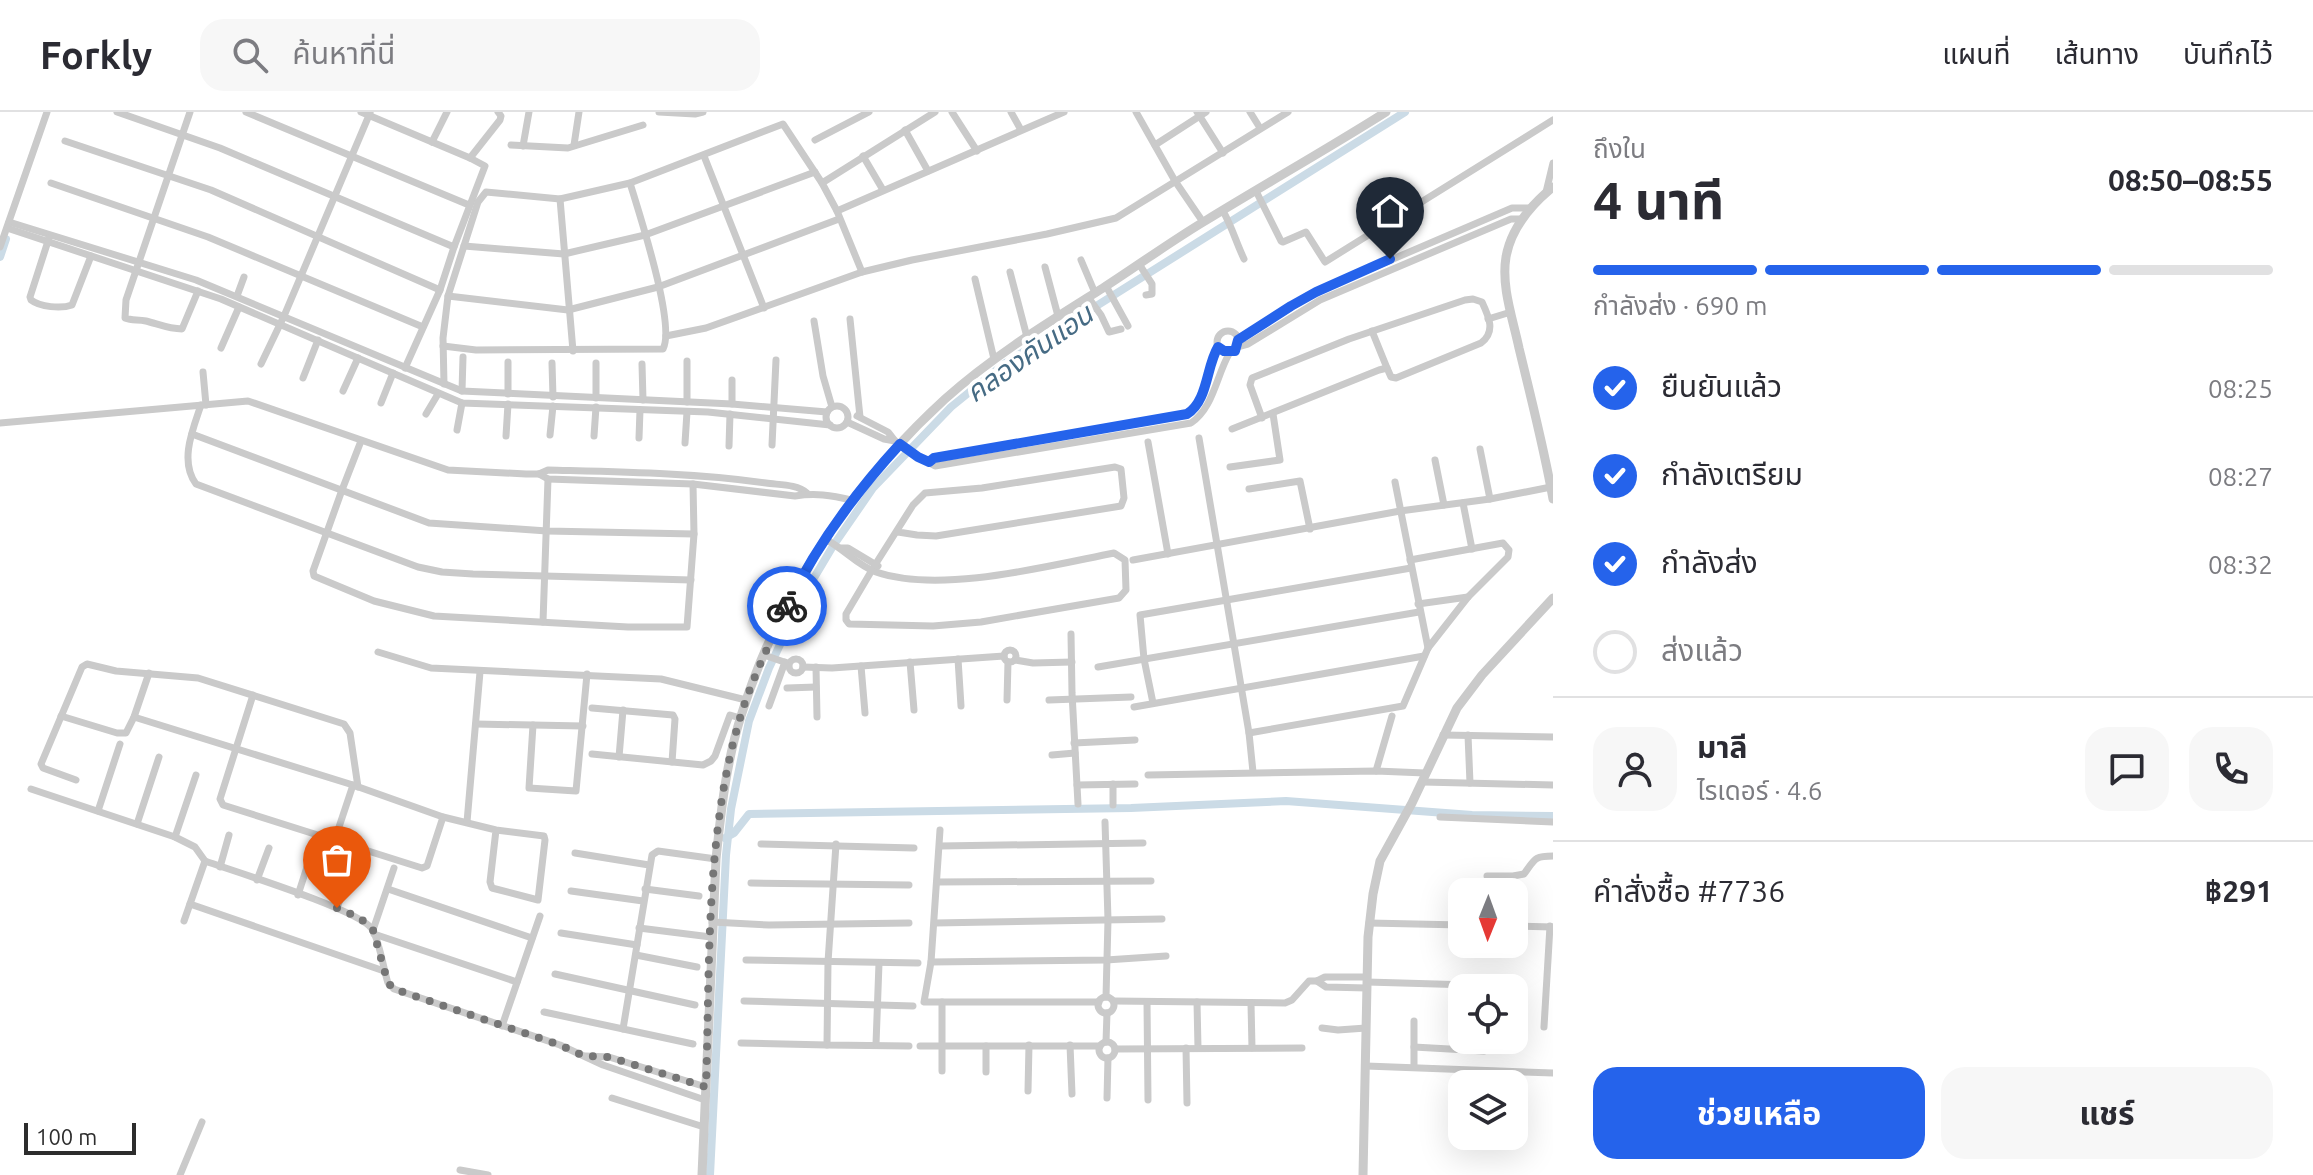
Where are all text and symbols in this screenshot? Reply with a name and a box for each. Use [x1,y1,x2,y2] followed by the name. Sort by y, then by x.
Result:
[200,19,760,91] search box
[228,33,272,77] icon: search
[40,34,152,76] text: Forkly
[292,36,396,70] text: ค้นหาที่นี่
[1942,38,2010,69] text: แผนที่
[2054,38,2139,69] text: เส้นทาง
[2183,38,2273,69] text: บันทึกไว้
[1593,134,1646,163] text: ถึงใน
[2108,163,2273,197] text: 08:50–08:55
[1593,171,1724,229] text: 4 นาที
[1356,177,1424,259] pin
[1368,189,1412,233] icon: home
[1593,291,1768,320] text: กำลังส่ง · 690 m
[959,297,1100,408] water label: คลองคันแอน
[1593,366,1637,410] icon: check
[1661,369,1782,403] text: ยืนยันแล้ว
[2208,374,2273,403] text: 08:25
[1593,454,1637,498] icon: check
[1661,457,1803,491] text: กำลังเตรียม
[2208,462,2273,491] text: 08:27
[1593,542,1637,586] icon: check
[1661,545,1758,579] text: กำลังส่ง
[2208,550,2273,579] text: 08:32
[747,566,827,646] courier
[765,584,809,628] icon: bike
[1661,633,1743,667] text: ส่งแล้ว
[1593,727,1677,811] button: person
[2085,727,2169,811] button: chat
[2189,727,2273,811] button: phone
[1697,730,1747,764] text: มาลี
[1697,776,1822,805] text: ไรเดอร์ · 4.6
[303,826,371,908] pin
[315,838,359,882] icon: bag
[1593,874,1785,908] text: คำสั่งซื้อ #7736
[2205,874,2273,908] text: ฿291
[1448,878,1528,958] north arrow
[1448,878,1528,1150] map controls
[1448,974,1528,1054] button: locate
[1593,1067,1925,1159] button: ช่วยเหลือ
[1941,1067,2273,1159] button: แชร์
[1448,1070,1528,1150] button: layers
[24,1119,136,1155] scale bar
[36,1124,97,1149] text: 100 m

